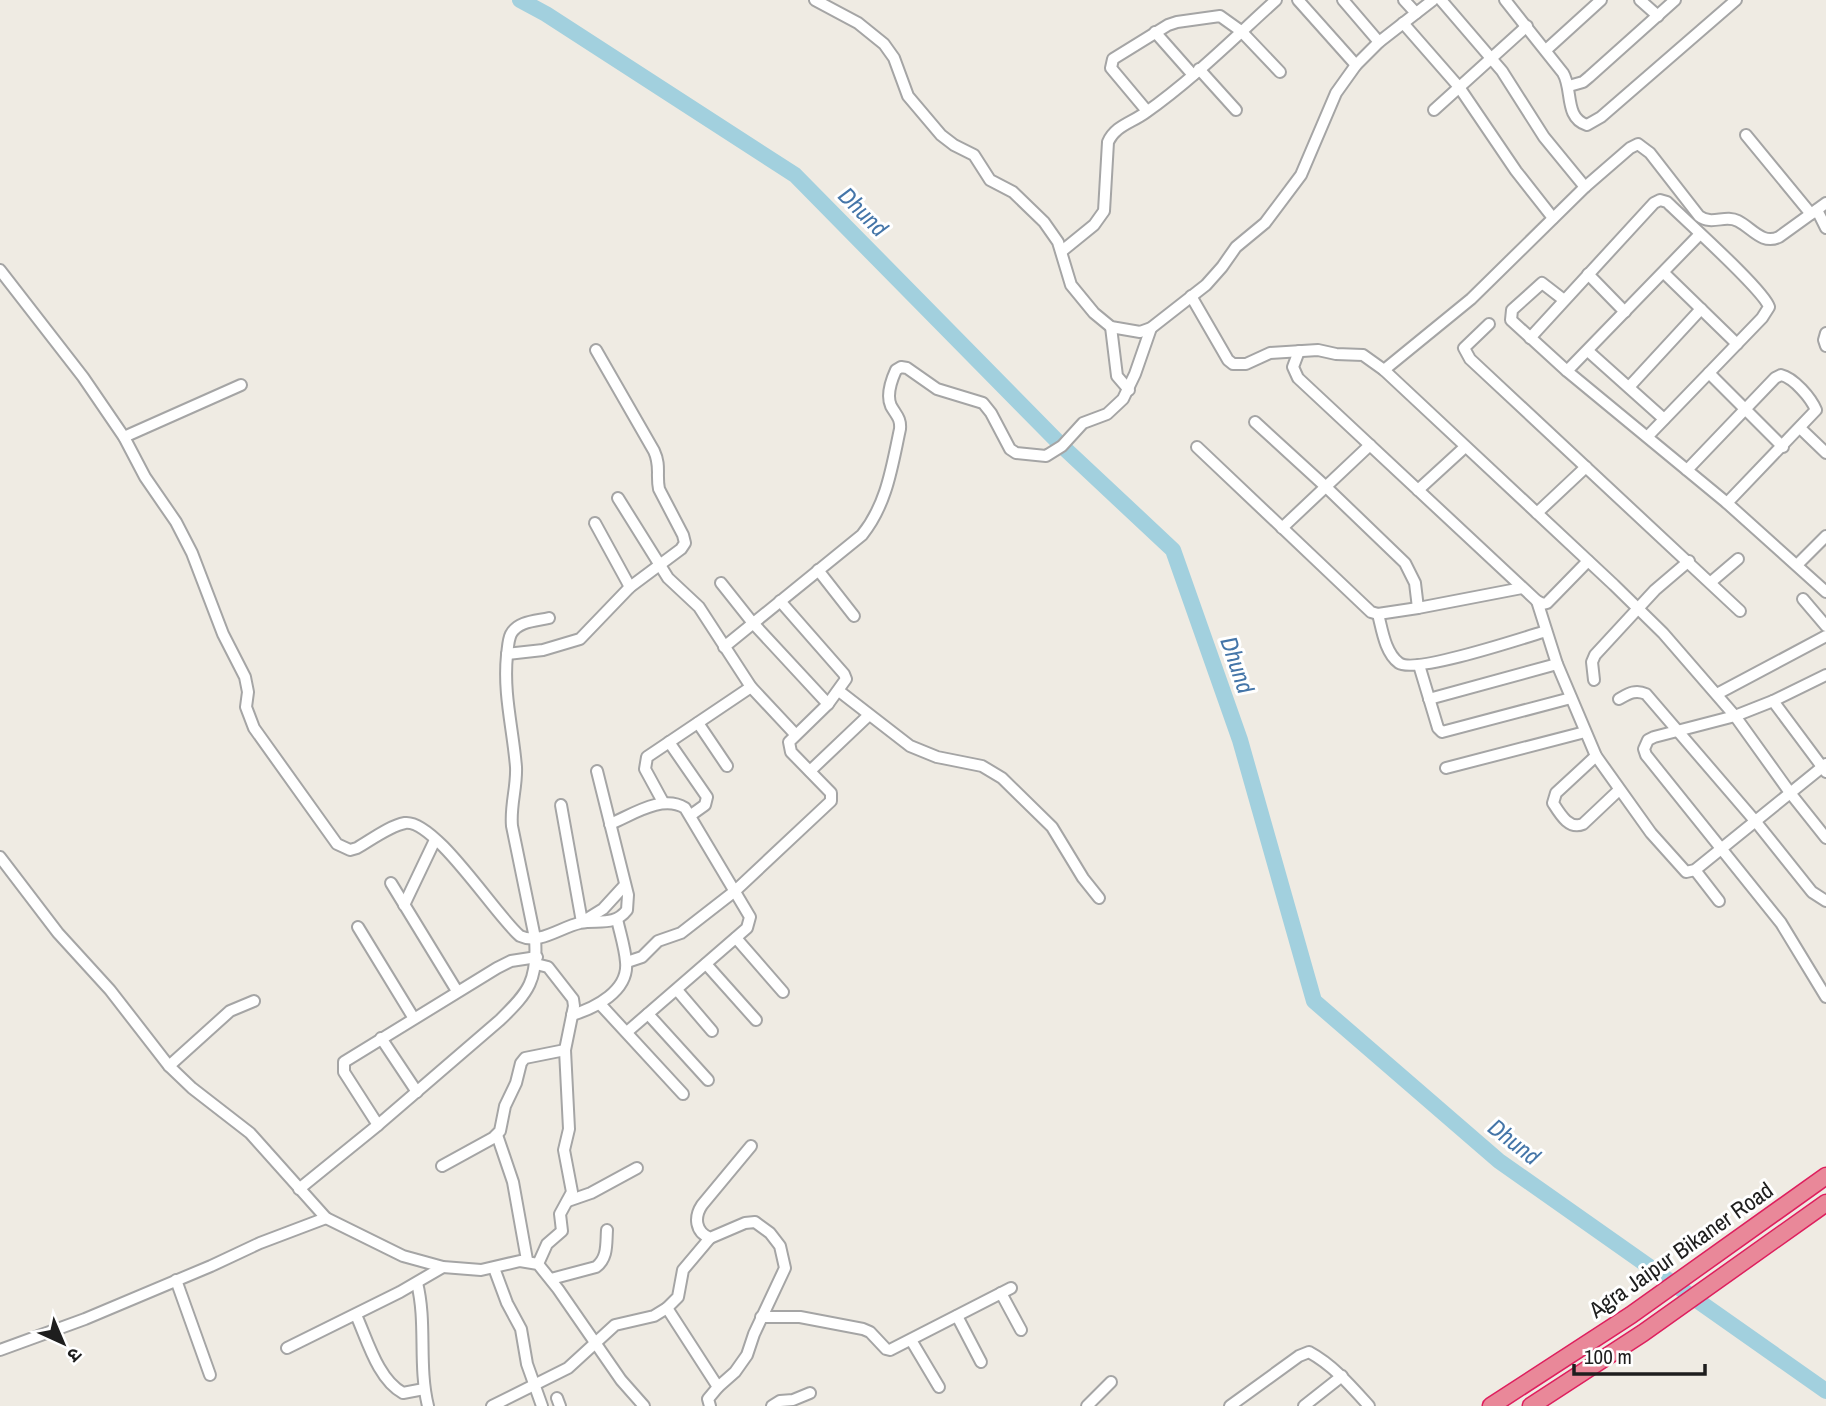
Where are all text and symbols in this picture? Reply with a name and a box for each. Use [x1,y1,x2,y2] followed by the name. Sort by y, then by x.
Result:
[832,179,896,244] water label: Dhund
[1213,632,1263,698] water label: Dhund
[1482,1111,1548,1172] water label: Dhund
[1582,1174,1779,1325] street label: Agra Jaipur Bikaner Road
[28,1308,98,1378] north arrow
[1574,1332,1705,1376] scale bar
[61,1342,88,1369] text: उ
[1584,1342,1632,1371] text: 100 m

